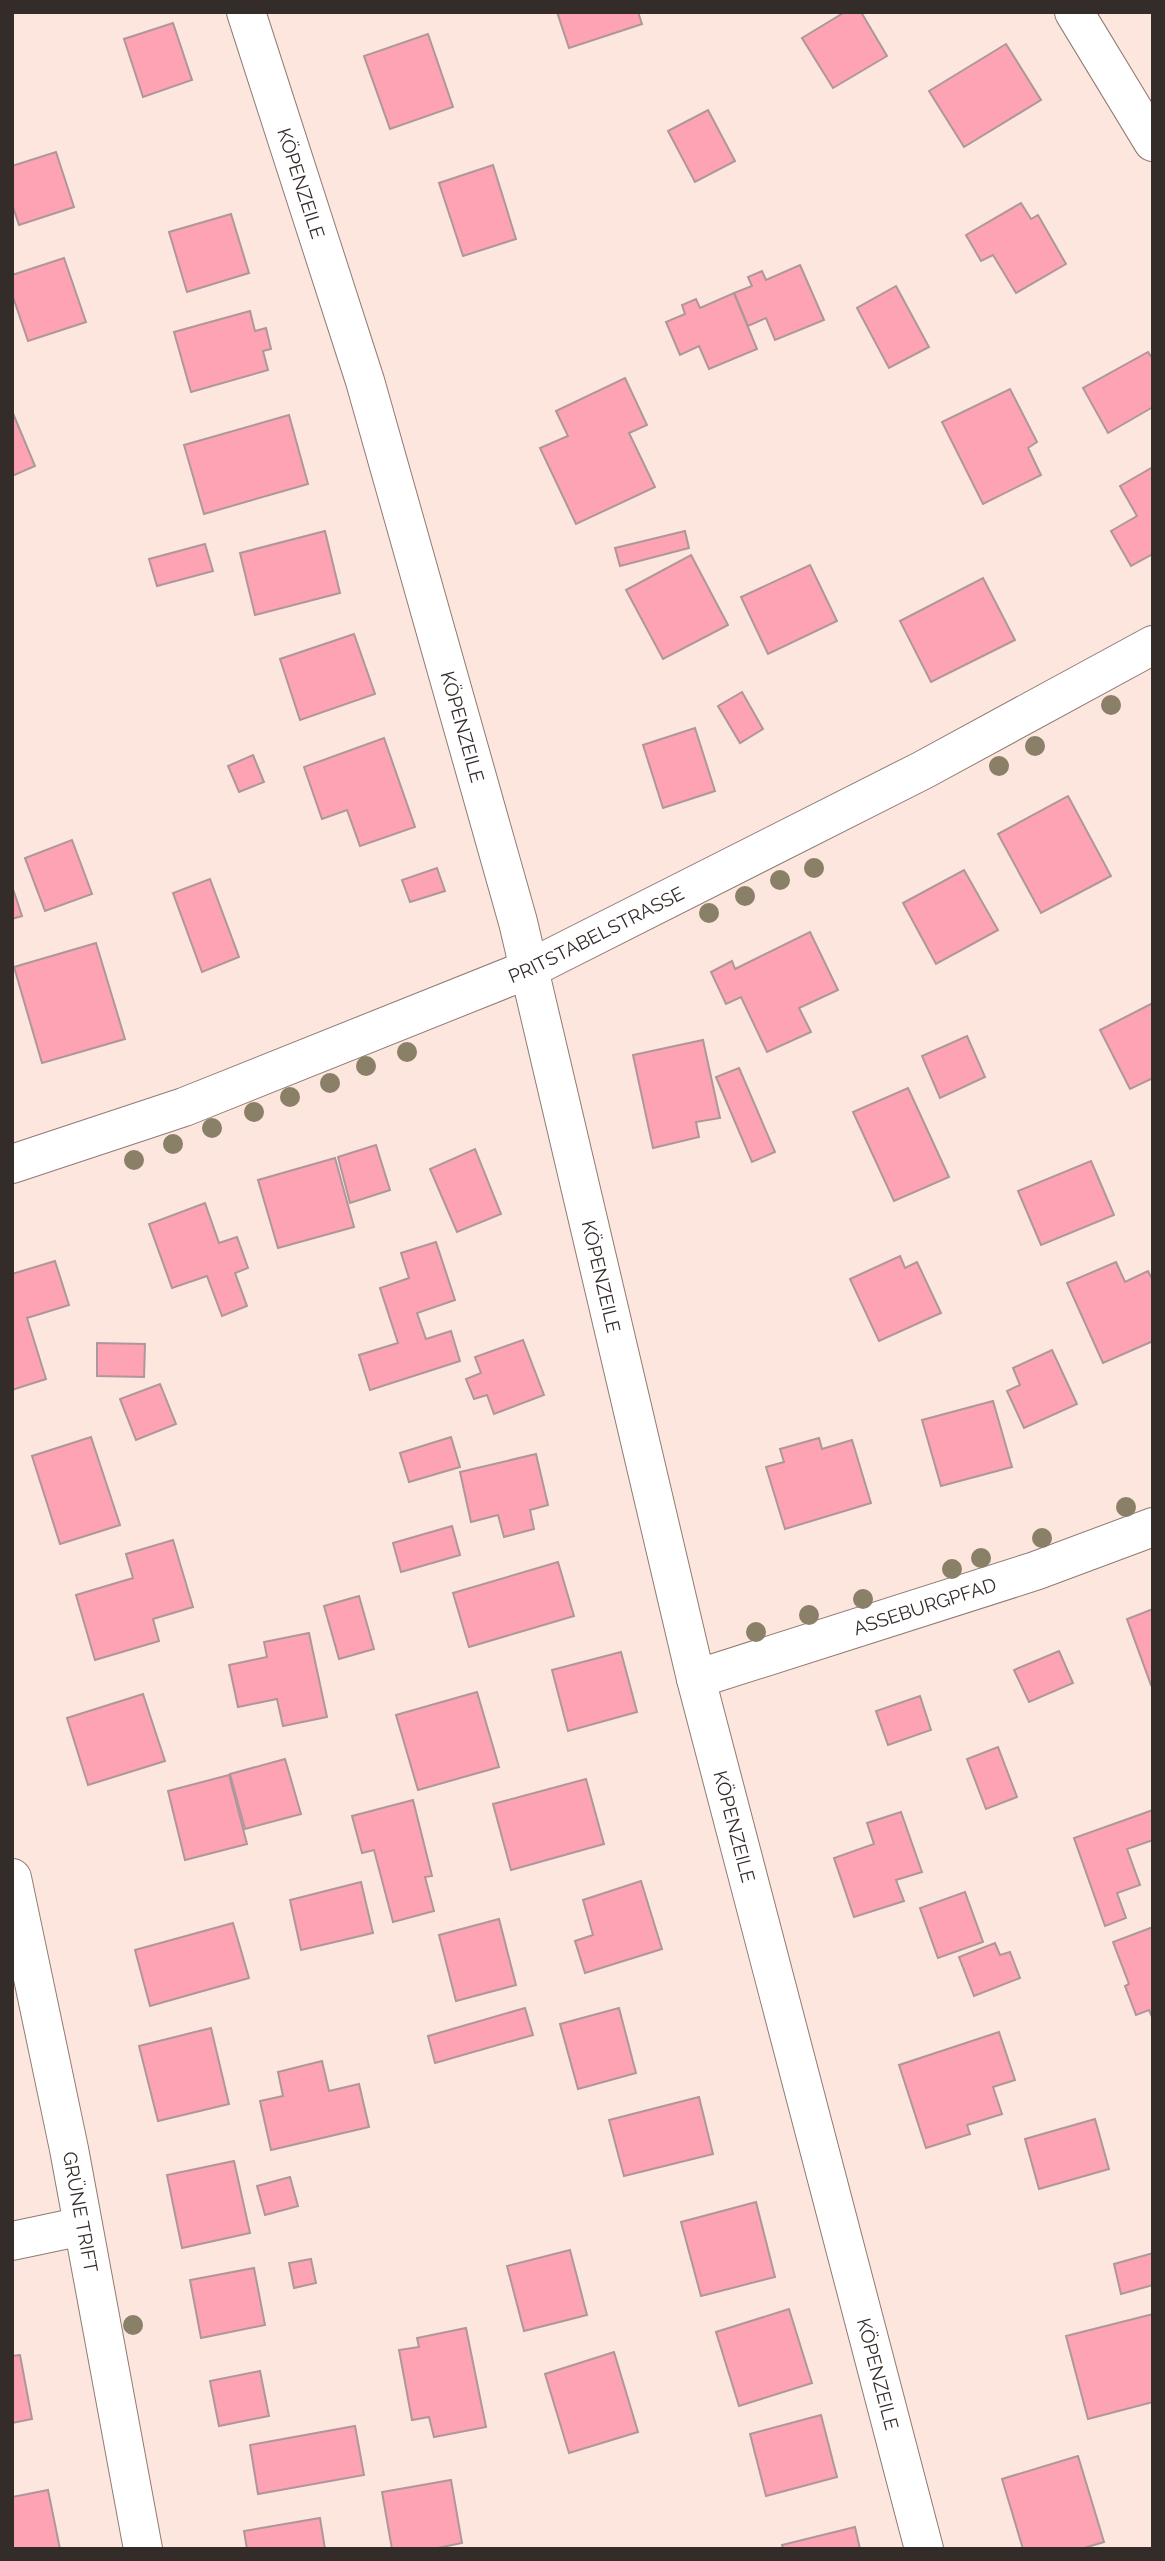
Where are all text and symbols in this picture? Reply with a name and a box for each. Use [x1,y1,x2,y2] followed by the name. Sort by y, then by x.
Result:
[273,125,329,241] street label: KÖPENZEILE
[437,669,489,785] street label: KÖPENZEILE
[505,882,687,987] street label: PRITSTABELSTRASSE
[577,1218,625,1335] street label: KÖPENZEILE
[851,1573,999,1639] street label: ASSEBURGPFAD
[709,1768,760,1885] street label: KÖPENZEILE
[59,2150,103,2275] street label: GRÜNE TRIFT
[853,2316,903,2432] street label: KÖPENZEILE

